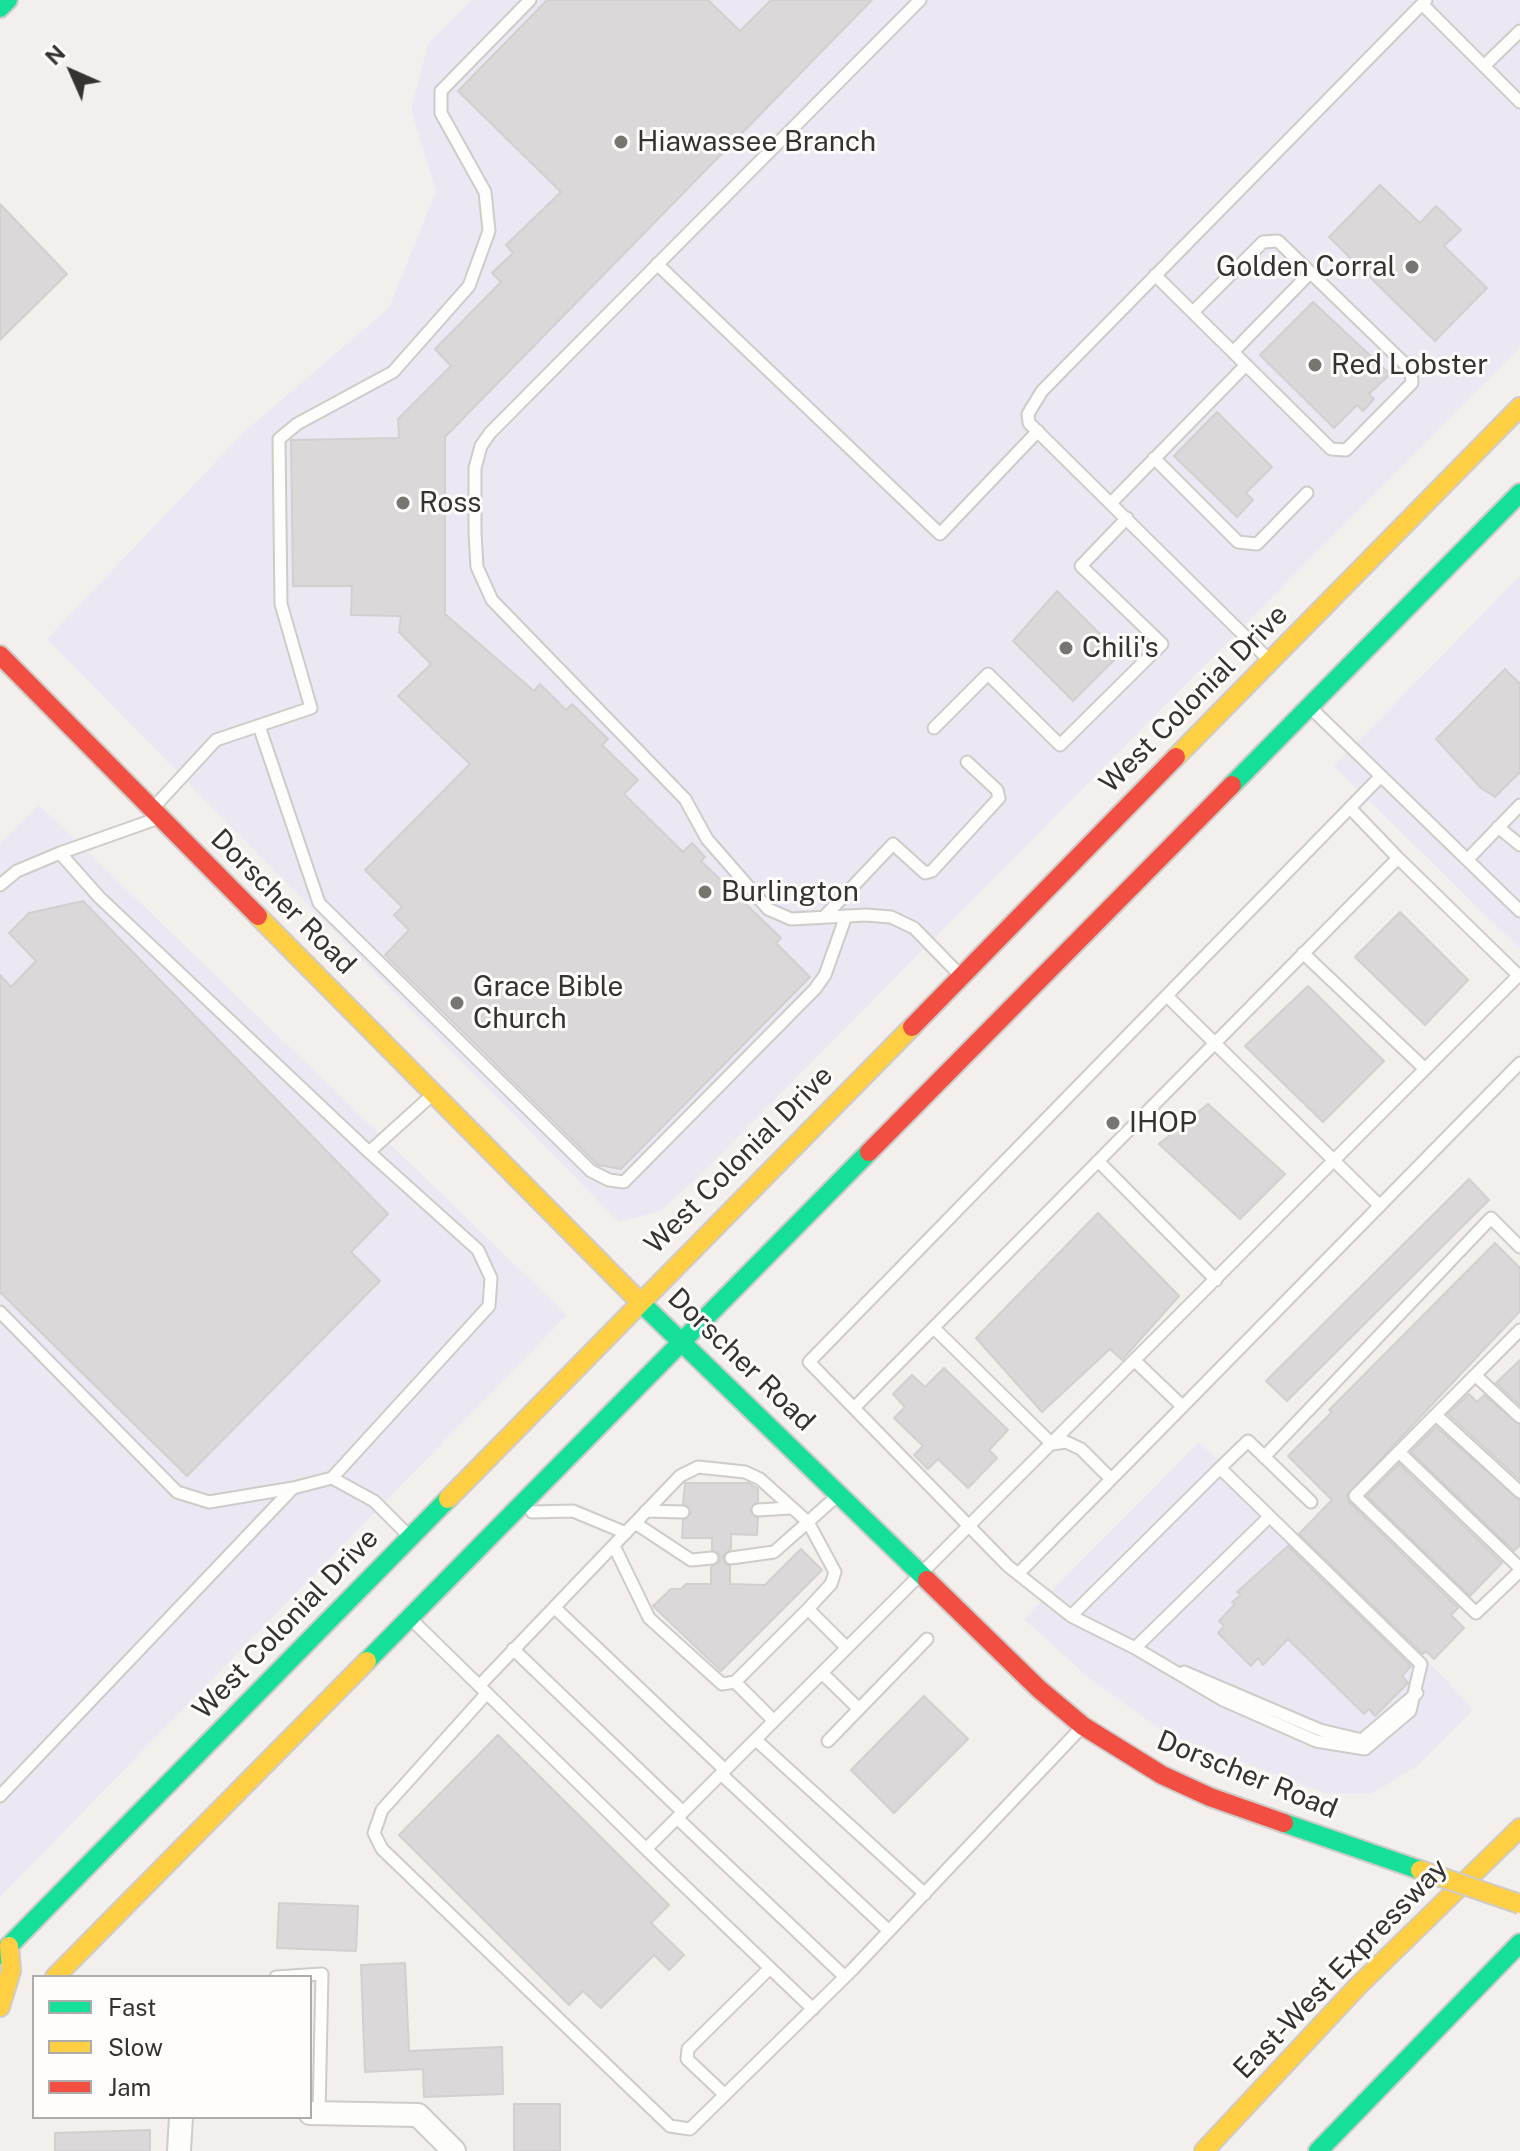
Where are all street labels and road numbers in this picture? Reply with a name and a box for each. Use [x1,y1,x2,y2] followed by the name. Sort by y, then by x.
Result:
[1093,598,1295,800] street label: West Colonial Drive
[203,822,363,982] street label: Dorscher Road
[638,1059,840,1261] street label: West Colonial Drive
[660,1281,822,1439] street label: Dorscher Road
[186,1522,386,1726] street label: West Colonial Drive
[1152,1724,1342,1826] street label: Dorscher Road
[1227,1852,1455,2086] street label: East-West Expressway

